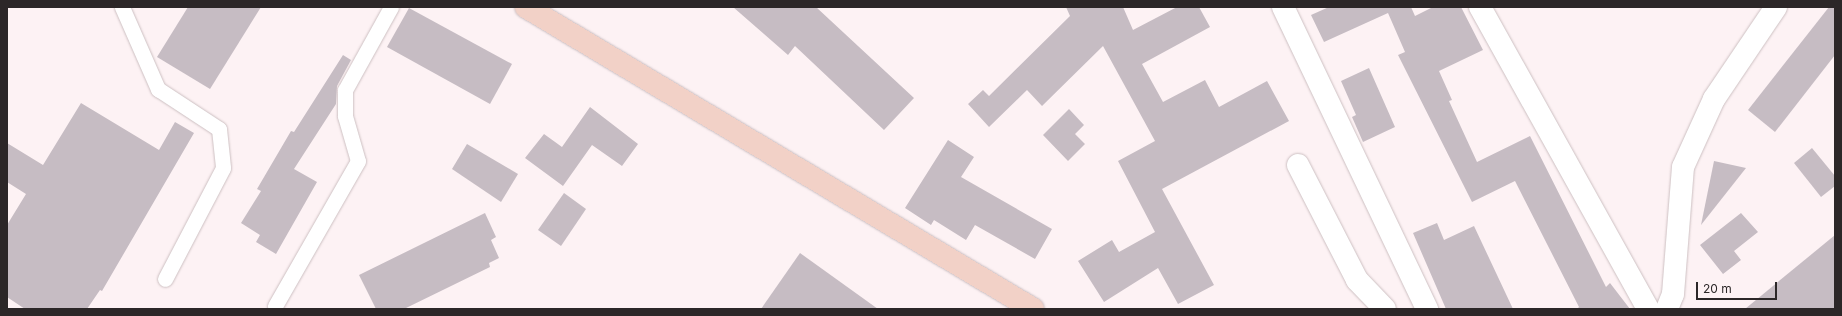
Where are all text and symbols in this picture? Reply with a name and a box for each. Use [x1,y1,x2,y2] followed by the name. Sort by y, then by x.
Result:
[1698,274,1779,300] scale bar
[1703,281,1732,296] text: 20 m

